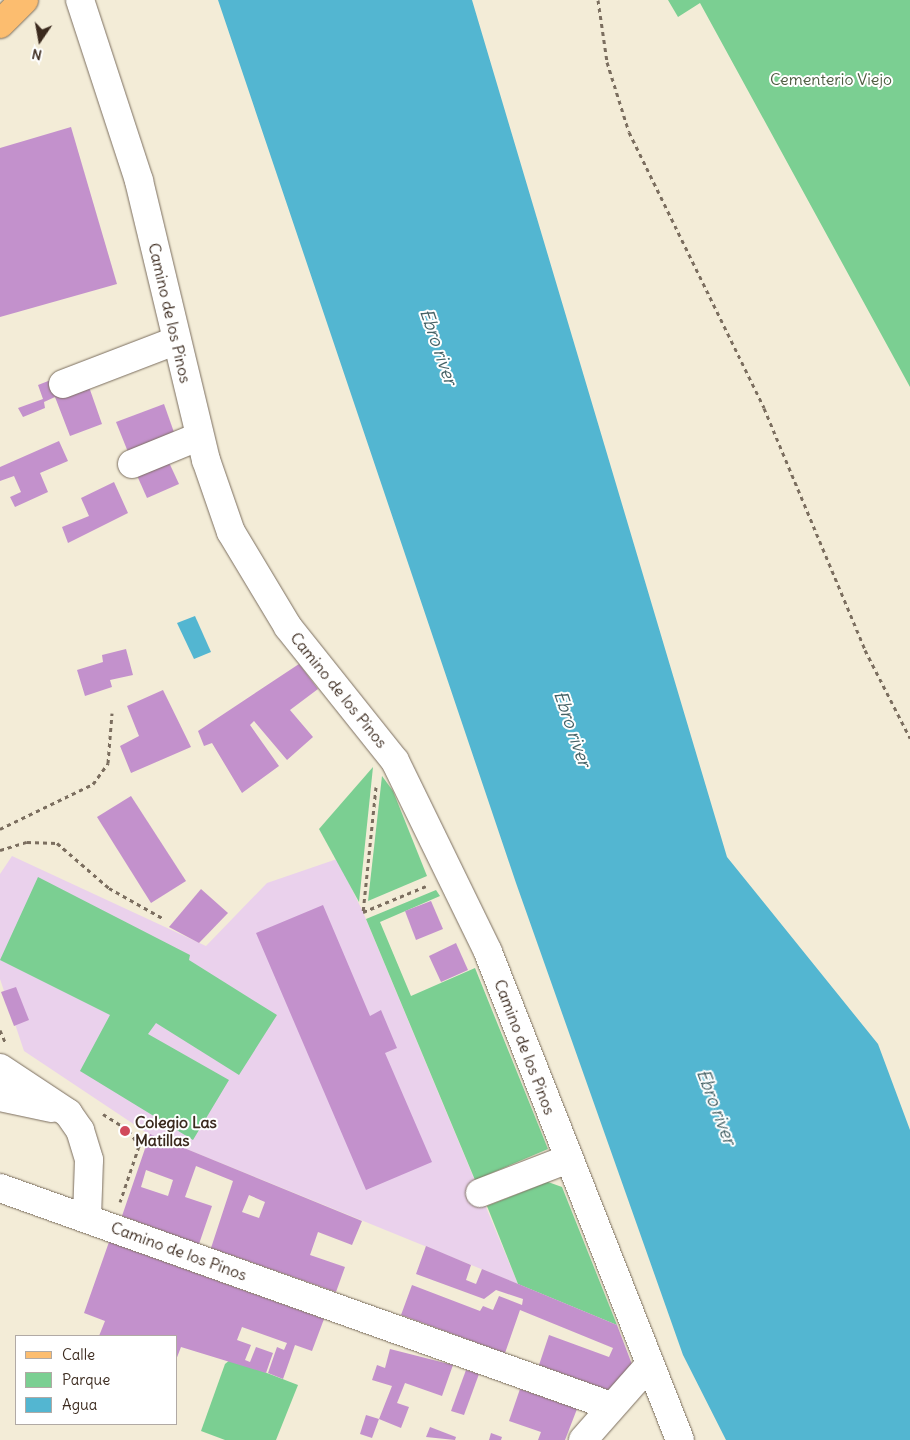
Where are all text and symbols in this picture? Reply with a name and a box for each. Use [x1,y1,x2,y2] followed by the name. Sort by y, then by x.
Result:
[15,15,65,65] north arrow
[30,45,43,64] text: N
[770,69,892,89] park label: Cementerio Viejo
[145,241,195,385] street label: Camino de los Pinos
[415,306,461,388] water label: Ebro river
[286,628,392,752] street label: Camino de los Pinos
[549,688,595,770] water label: Ebro river
[490,977,560,1117] street label: Camino de los Pinos
[692,1066,740,1148] water label: Ebro river
[135,1112,217,1150] place label: Colegio Las Matillas
[119,1125,131,1137] marker: Colegio Las Matillas
[108,1217,250,1285] street label: Camino de los Pinos
[15,1335,178,1425] legend
[62,1345,95,1364] text: Calle
[62,1370,110,1389] text: Parque
[62,1395,97,1414] text: Agua

